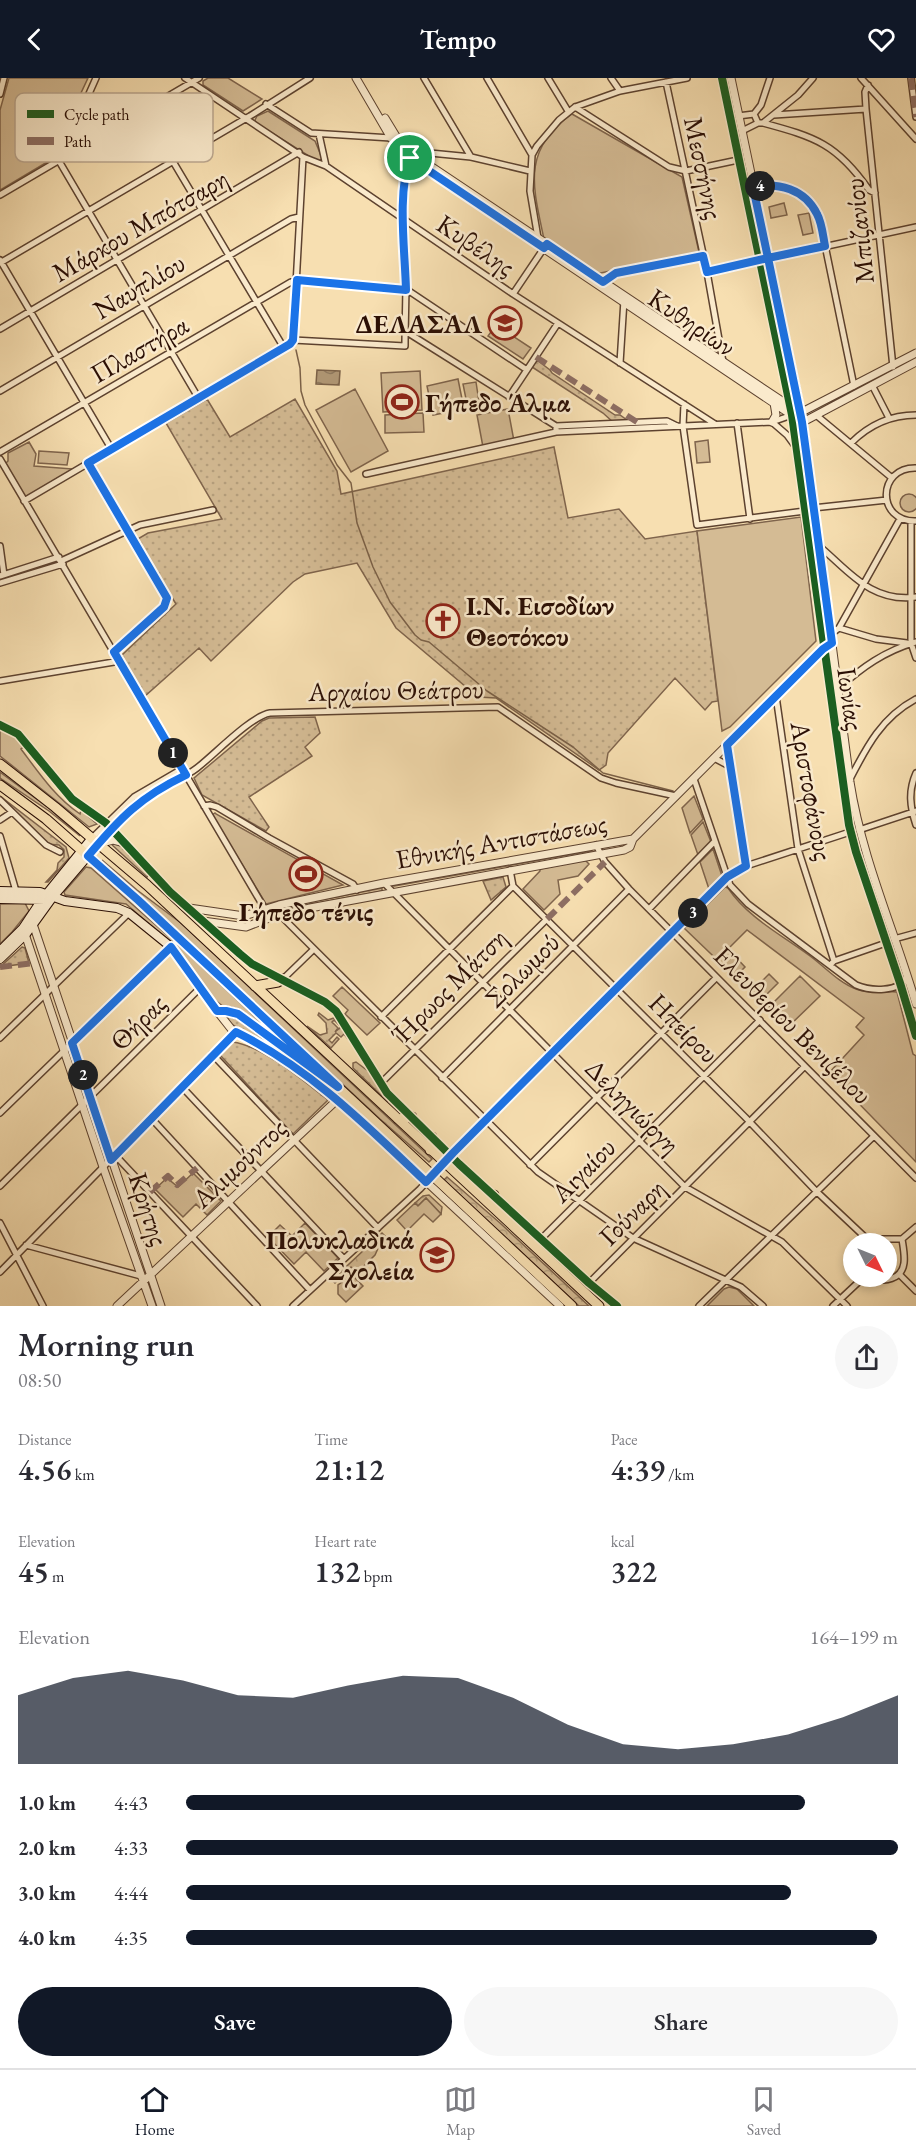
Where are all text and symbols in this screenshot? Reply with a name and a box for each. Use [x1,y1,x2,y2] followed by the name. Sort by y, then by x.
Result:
[420,22,496,57] text: Tempo
[18,23,51,56] icon: back
[865,23,898,56] icon: heart
[15,93,213,162] legend
[64,104,129,125] text: Cycle path
[676,113,732,223] street label: Μεσσήνης
[64,131,92,152] text: Path
[384,132,435,183] pin
[393,141,426,174] icon: arrive
[46,160,234,290] street label: Μάρκου Μπότσαρη
[745,171,775,201] pin: 4
[756,175,764,196] text: 4
[836,177,882,285] street label: Μπιζανίου
[430,206,522,284] street label: Κυβέλης
[87,245,191,327] street label: Ναυπλίου
[642,280,742,364] street label: Κυθηρίων
[487,305,523,341] school or university icon: ΔΕΛΑΣΑΛ
[356,306,483,341] place label: ΔΕΛΑΣΑΛ
[84,307,195,391] street label: Πλαστήρα
[384,384,420,420] sports icon: Γήπεδο Άλμα
[425,385,571,420] place label: Γήπεδο Άλμα
[466,588,614,654] place label: Ι.Ν. Εισοδίων Θεοτόκου
[425,603,461,639] church icon: Ι.Ν. Εισοδίων Θεοτόκου
[829,665,873,733] street label: Ιωνίας
[307,671,484,709] street label: Αρχαίου Θεάτρου
[782,718,841,863] street label: Αριστοφάνους
[158,738,188,768] pin: 1
[169,742,177,763] text: 1
[393,805,609,877] street label: Εθνικής Αντιστάσεως
[288,856,324,892] sports icon: Γήπεδο τένις
[239,894,374,929] place label: Γήπεδο τένις
[678,898,708,928] pin: 3
[689,902,697,923] text: 3
[383,920,515,1052] street label: Ήρωος Μάτση
[477,925,567,1015] street label: Σολωμού
[706,938,880,1112] street label: Ελευθερίου Βενιζέλου
[641,985,727,1071] street label: Ηπείρου
[102,986,174,1058] street label: Θήρας
[578,1051,688,1161] street label: Δεληγιώργη
[68,1060,98,1090] pin: 2
[79,1064,87,1085] text: 2
[184,1110,294,1216] street label: Αλιμούντος
[542,1130,623,1211] street label: Αιγαίου
[121,1168,177,1250] street label: Κρήτης
[591,1171,673,1253] street label: Γούναρη
[266,1222,414,1288] place label: Πολυκλαδικά Σχολεία
[843,1233,897,1287] north arrow
[843,1233,897,1287] map controls
[419,1237,455,1273] school or university icon: Πολυκλαδικά Σχολεία
[18,1323,195,1366] text: Morning run
[835,1326,898,1389] button: share
[18,1367,61,1393] text: 08:50
[18,1429,71,1450] text: Distance
[314,1429,348,1450] text: Time
[611,1429,638,1450] text: Pace
[18,1450,71,1489] text: 4.56
[314,1450,384,1489] text: 21:12
[611,1450,665,1489] text: 4:39
[71,1464,95,1485] text: km
[665,1464,695,1485] text: /km
[18,1531,76,1552] text: Elevation
[314,1531,376,1552] text: Heart rate
[611,1531,635,1552] text: kcal
[18,1552,49,1591] text: 45
[314,1552,361,1591] text: 132
[611,1552,657,1591] text: 322
[49,1566,64,1587] text: m
[361,1566,393,1587] text: bpm
[18,1624,90,1650] text: Elevation
[810,1624,898,1650] text: 164–199 m
[18,1790,76,1816] text: 1.0 km
[114,1790,148,1816] text: 4:43
[18,1835,76,1861] text: 2.0 km
[114,1835,148,1861] text: 4:33
[18,1880,76,1906] text: 3.0 km
[114,1880,148,1906] text: 4:44
[18,1925,76,1951] text: 4.0 km
[114,1925,148,1951] text: 4:35
[18,1987,452,2056] button: Save
[464,1987,898,2056] button: Share
[135,2083,174,2140] tab: Home
[444,2083,477,2140] tab: Map
[747,2083,781,2140] tab: Saved

